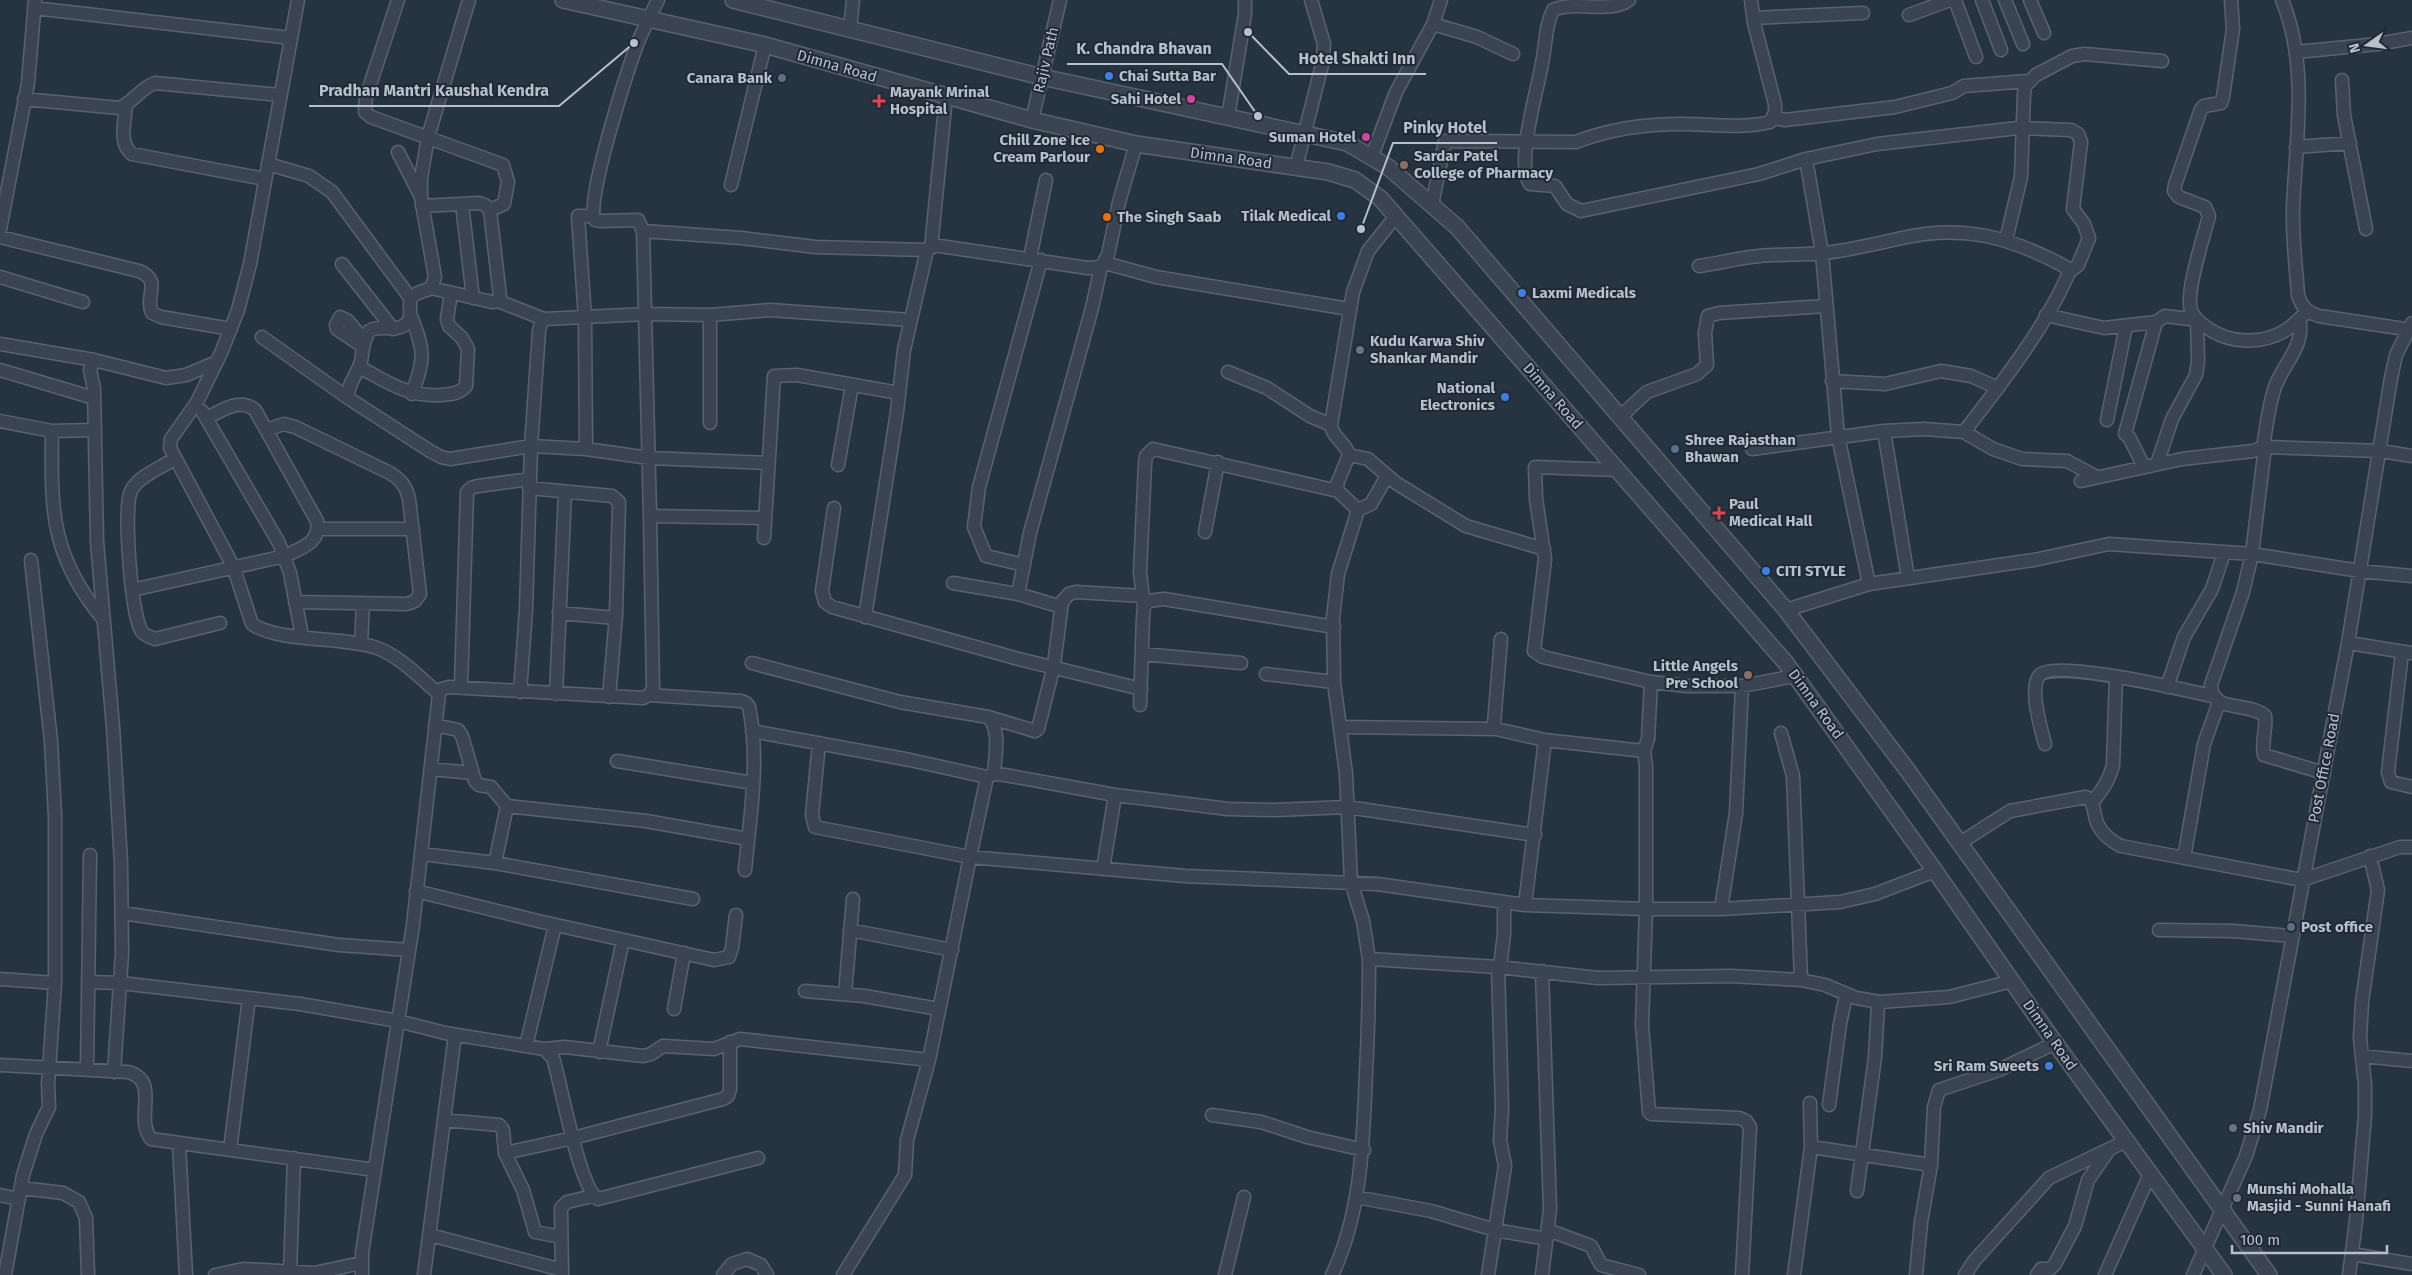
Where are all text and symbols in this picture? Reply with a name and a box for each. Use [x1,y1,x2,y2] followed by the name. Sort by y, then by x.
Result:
[2342,20,2392,70] north arrow
[1030,25,1062,95] street label: Rajiv Path
[1067,33,1222,64] callout: K. Chandra Bhavan
[1076,39,1212,58] text: K. Chandra Bhavan
[2345,41,2364,55] text: N
[1289,43,1426,74] callout: Hotel Shakti Inn
[795,46,879,86] street label: Dimna Road
[1299,49,1415,68] text: Hotel Shakti Inn
[1119,67,1217,85] place label: Chai Sutta Bar
[687,69,773,87] place label: Canara Bank
[1103,70,1115,82] marker: Chai Sutta Bar
[776,72,788,84] marker: Canara Bank
[309,75,559,106] callout: Pradhan Mantri Kaushal Kendra
[319,81,549,100] text: Pradhan Mantri Kaushal Kendra
[890,83,990,118] place label: Mayank Mrinal Hospital
[1111,90,1182,108] place label: Sahi Hotel
[1185,93,1197,105] marker: Sahi Hotel
[872,94,886,108] marker: Mayank Mrinal Hospital
[1393,112,1497,143] callout: Pinky Hotel
[1403,118,1487,137] text: Pinky Hotel
[1269,128,1357,146] place label: Suman Hotel
[993,131,1091,166] place label: Chill Zone Ice Cream Parlour
[1360,131,1372,143] marker: Suman Hotel
[1094,143,1106,155] marker: Chill Zone Ice Cream Parlour
[1189,143,1273,173] street label: Dimna Road
[1414,147,1553,182] place label: Sardar Patel College of Pharmacy
[1398,159,1410,171] marker: Sardar Patel College of Pharmacy
[1241,207,1332,225] place label: Tilak Medical
[1117,208,1221,226] place label: The Singh Saab
[1335,210,1347,222] marker: Tilak Medical
[1101,211,1113,223] marker: The Singh Saab
[1532,284,1636,302] place label: Laxmi Medicals
[1516,287,1528,299] marker: Laxmi Medicals
[1370,332,1485,367] place label: Kudu Karwa Shiv Shankar Mandir
[1354,344,1366,356] marker: Kudu Karwa Shiv Shankar Mandir
[1519,359,1587,433] street label: Dimna Road
[1420,379,1496,414] place label: National Electronics
[1499,391,1511,403] marker: National Electronics
[1685,431,1796,466] place label: Shree Rajasthan Bhawan
[1669,443,1681,455] marker: Shree Rajasthan Bhawan
[1729,495,1813,530] place label: Paul Medical Hall
[1713,507,1725,519] marker: Paul Medical Hall
[1776,562,1846,580] place label: CITI STYLE
[1760,565,1772,577] marker: CITI STYLE
[1653,657,1739,692] place label: Little Angels Pre School
[1785,665,1847,743] street label: Dimna Road
[1742,669,1754,681] marker: Little Angels Pre School
[2305,712,2343,824] street label: Post Office Road
[2301,918,2373,936] place label: Post office
[2285,921,2297,933] marker: Post office
[2019,996,2081,1074] street label: Dimna Road
[1934,1057,2039,1075] place label: Sri Ram Sweets
[2043,1060,2055,1072] marker: Sri Ram Sweets
[2243,1119,2325,1137] place label: Shiv Mandir
[2227,1122,2239,1134] marker: Shiv Mandir
[2247,1180,2391,1215] place label: Munshi Mohalla Masjid - Sunni Hanafi
[2231,1192,2243,1204] marker: Munshi Mohalla Masjid - Sunni Hanafi
[2232,1222,2387,1254] scale bar
[2240,1231,2280,1249] text: 100 m

